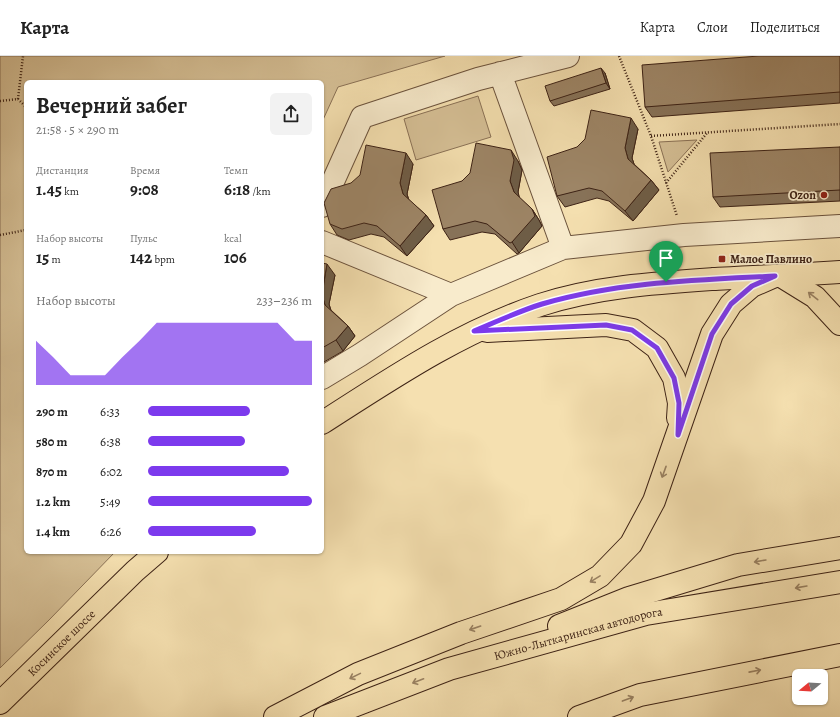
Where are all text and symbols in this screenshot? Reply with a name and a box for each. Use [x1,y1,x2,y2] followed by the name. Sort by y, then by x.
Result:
[20,15,69,41] text: Карта
[640,18,675,37] text: Карта
[697,18,728,37] text: Слои
[750,18,820,37] text: Поделиться
[36,91,187,121] text: Вечерний забег
[270,93,312,135] button: share
[36,121,119,138] text: 21:58 · 5 × 290 m
[36,163,88,178] text: Дистанция
[130,163,160,178] text: Время
[224,163,248,178] text: Темп
[36,178,62,201] text: 1.45
[130,178,159,201] text: 9:08
[224,178,250,201] text: 6:18
[62,184,79,199] text: km
[250,184,271,199] text: /km
[789,187,816,203] place label: Ozon
[819,190,829,200] marker: Ozon
[36,231,103,246] text: Набор высоты
[130,231,158,246] text: Пульс
[224,231,242,246] text: kcal
[649,241,683,282] pin
[36,246,49,269] text: 15
[130,246,152,269] text: 142
[224,246,247,269] text: 106
[655,247,677,269] icon: arrive
[730,251,812,267] place label: Малое Павлино
[49,252,61,267] text: m
[152,252,175,267] text: bpm
[717,254,727,264] marker: Малое Павлино
[36,292,116,309] text: Набор высоты
[256,292,312,309] text: 233–236 m
[808,292,819,301] one-way arrow
[36,403,68,420] text: 290 m
[100,403,120,420] text: 6:33
[36,433,68,450] text: 580 m
[100,433,121,450] text: 6:38
[36,463,68,480] text: 870 m
[100,463,122,480] text: 6:02
[660,465,668,477] one-way arrow
[36,493,70,510] text: 1.2 km
[100,493,121,510] text: 5:49
[36,523,70,540] text: 1.4 km
[100,523,121,540] text: 6:26
[754,558,767,566] one-way arrow
[589,575,601,583] one-way arrow
[795,583,808,591] one-way arrow
[492,603,664,664] street label: Южно-Лыткаринская автодорога
[24,606,99,680] street label: Косинское шоссе
[469,625,482,632] one-way arrow
[749,667,762,675] one-way arrow
[792,669,828,705] north arrow
[792,669,828,705] map controls
[349,673,361,680] one-way arrow
[412,678,424,686] one-way arrow
[622,694,634,702] one-way arrow

